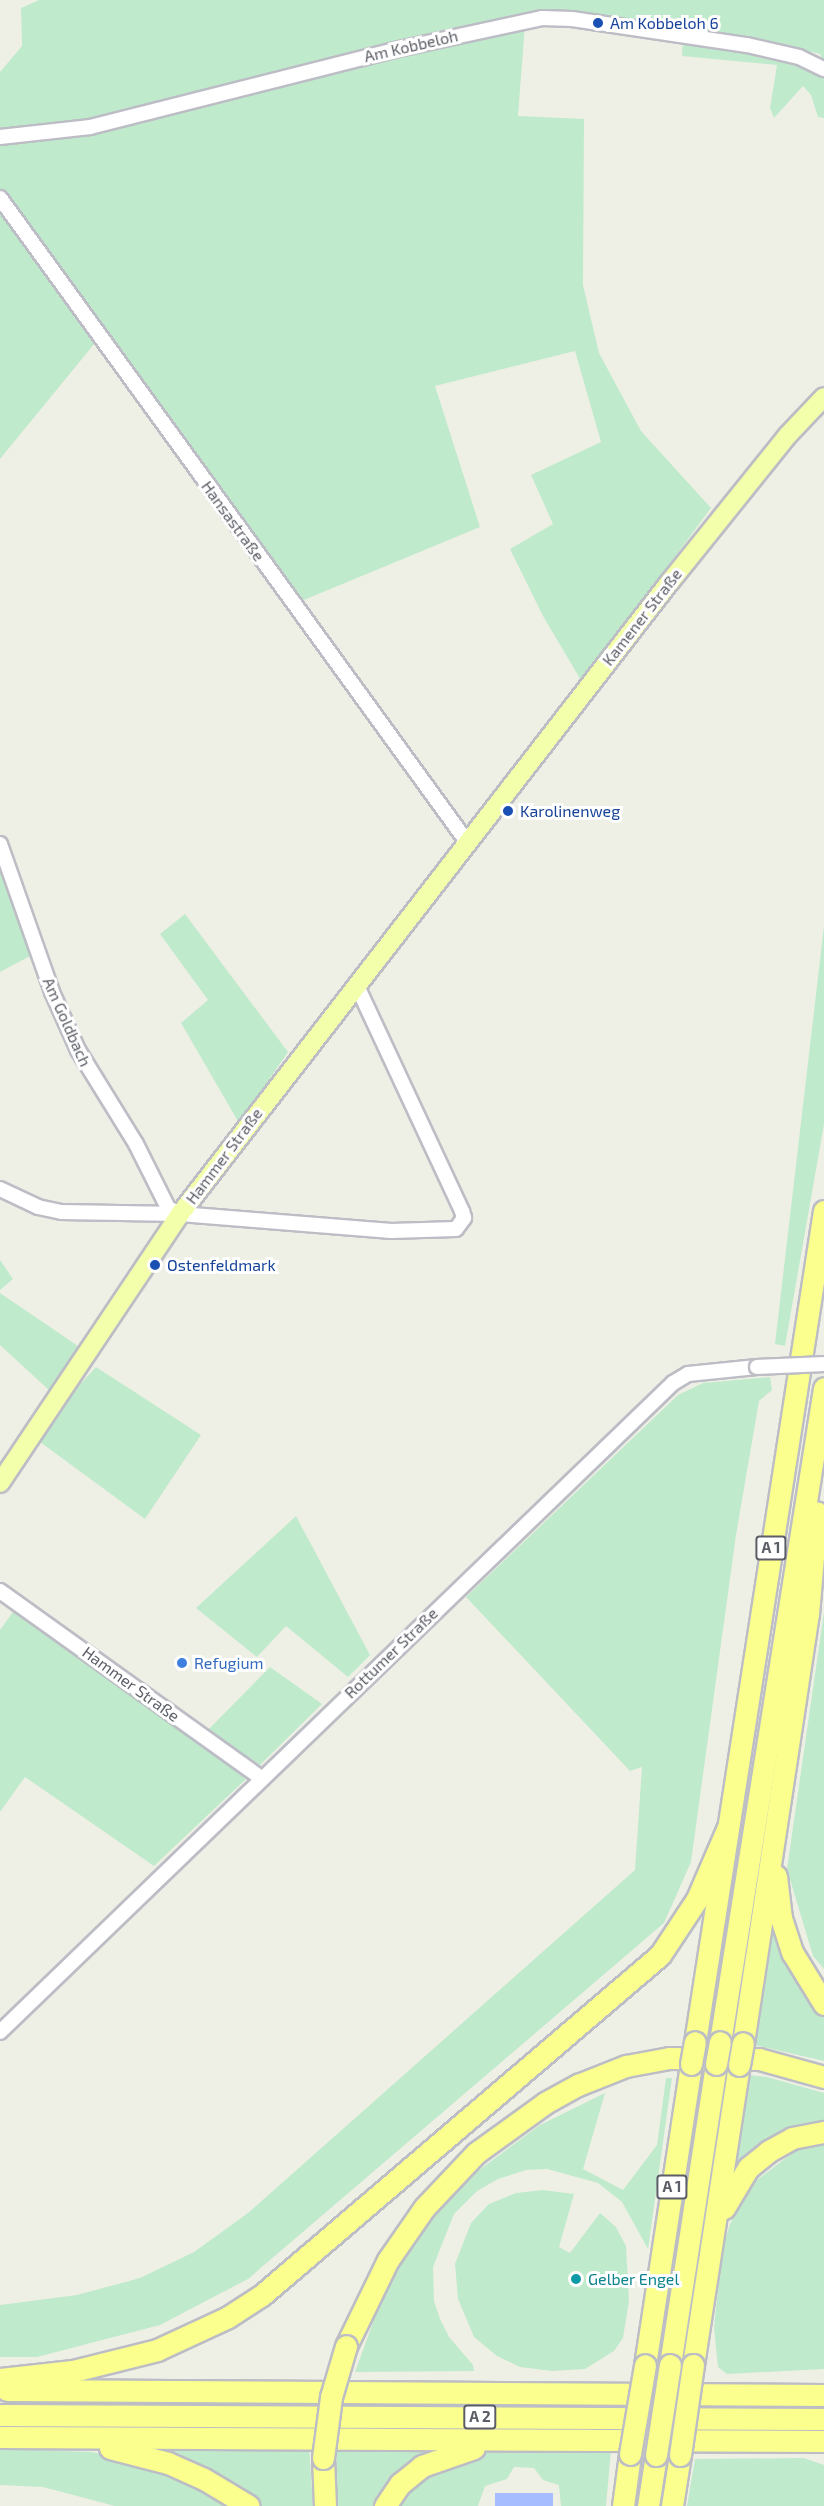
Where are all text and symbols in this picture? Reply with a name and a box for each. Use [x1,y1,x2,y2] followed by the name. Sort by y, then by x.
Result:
[610,13,719,33] place label: Am Kobbeloh 6
[591,16,605,30] marker: Am Kobbeloh 6
[362,26,460,66] street label: Am Kobbeloh
[197,477,269,565] street label: Hansastraße
[598,564,686,670] street label: Kamener Straße
[520,801,620,821] place label: Karolinenweg
[501,804,515,818] marker: Karolinenweg
[39,974,95,1070] street label: Am Goldbach
[182,1104,266,1208] street label: Hammer Straße
[167,1255,276,1275] place label: Ostenfeldmark
[148,1258,162,1272] marker: Ostenfeldmark
[754,1536,788,1560] road number: A 1
[340,1604,442,1702] street label: Rottumer Straße
[79,1642,183,1726] street label: Hammer Straße
[194,1653,264,1673] place label: Refugium
[175,1656,189,1670] marker: Refugium
[656,2175,688,2199] road number: A 1
[588,2269,680,2289] place label: Gelber Engel
[569,2272,583,2286] marker: Gelber Engel
[462,2405,498,2429] road number: A 2

